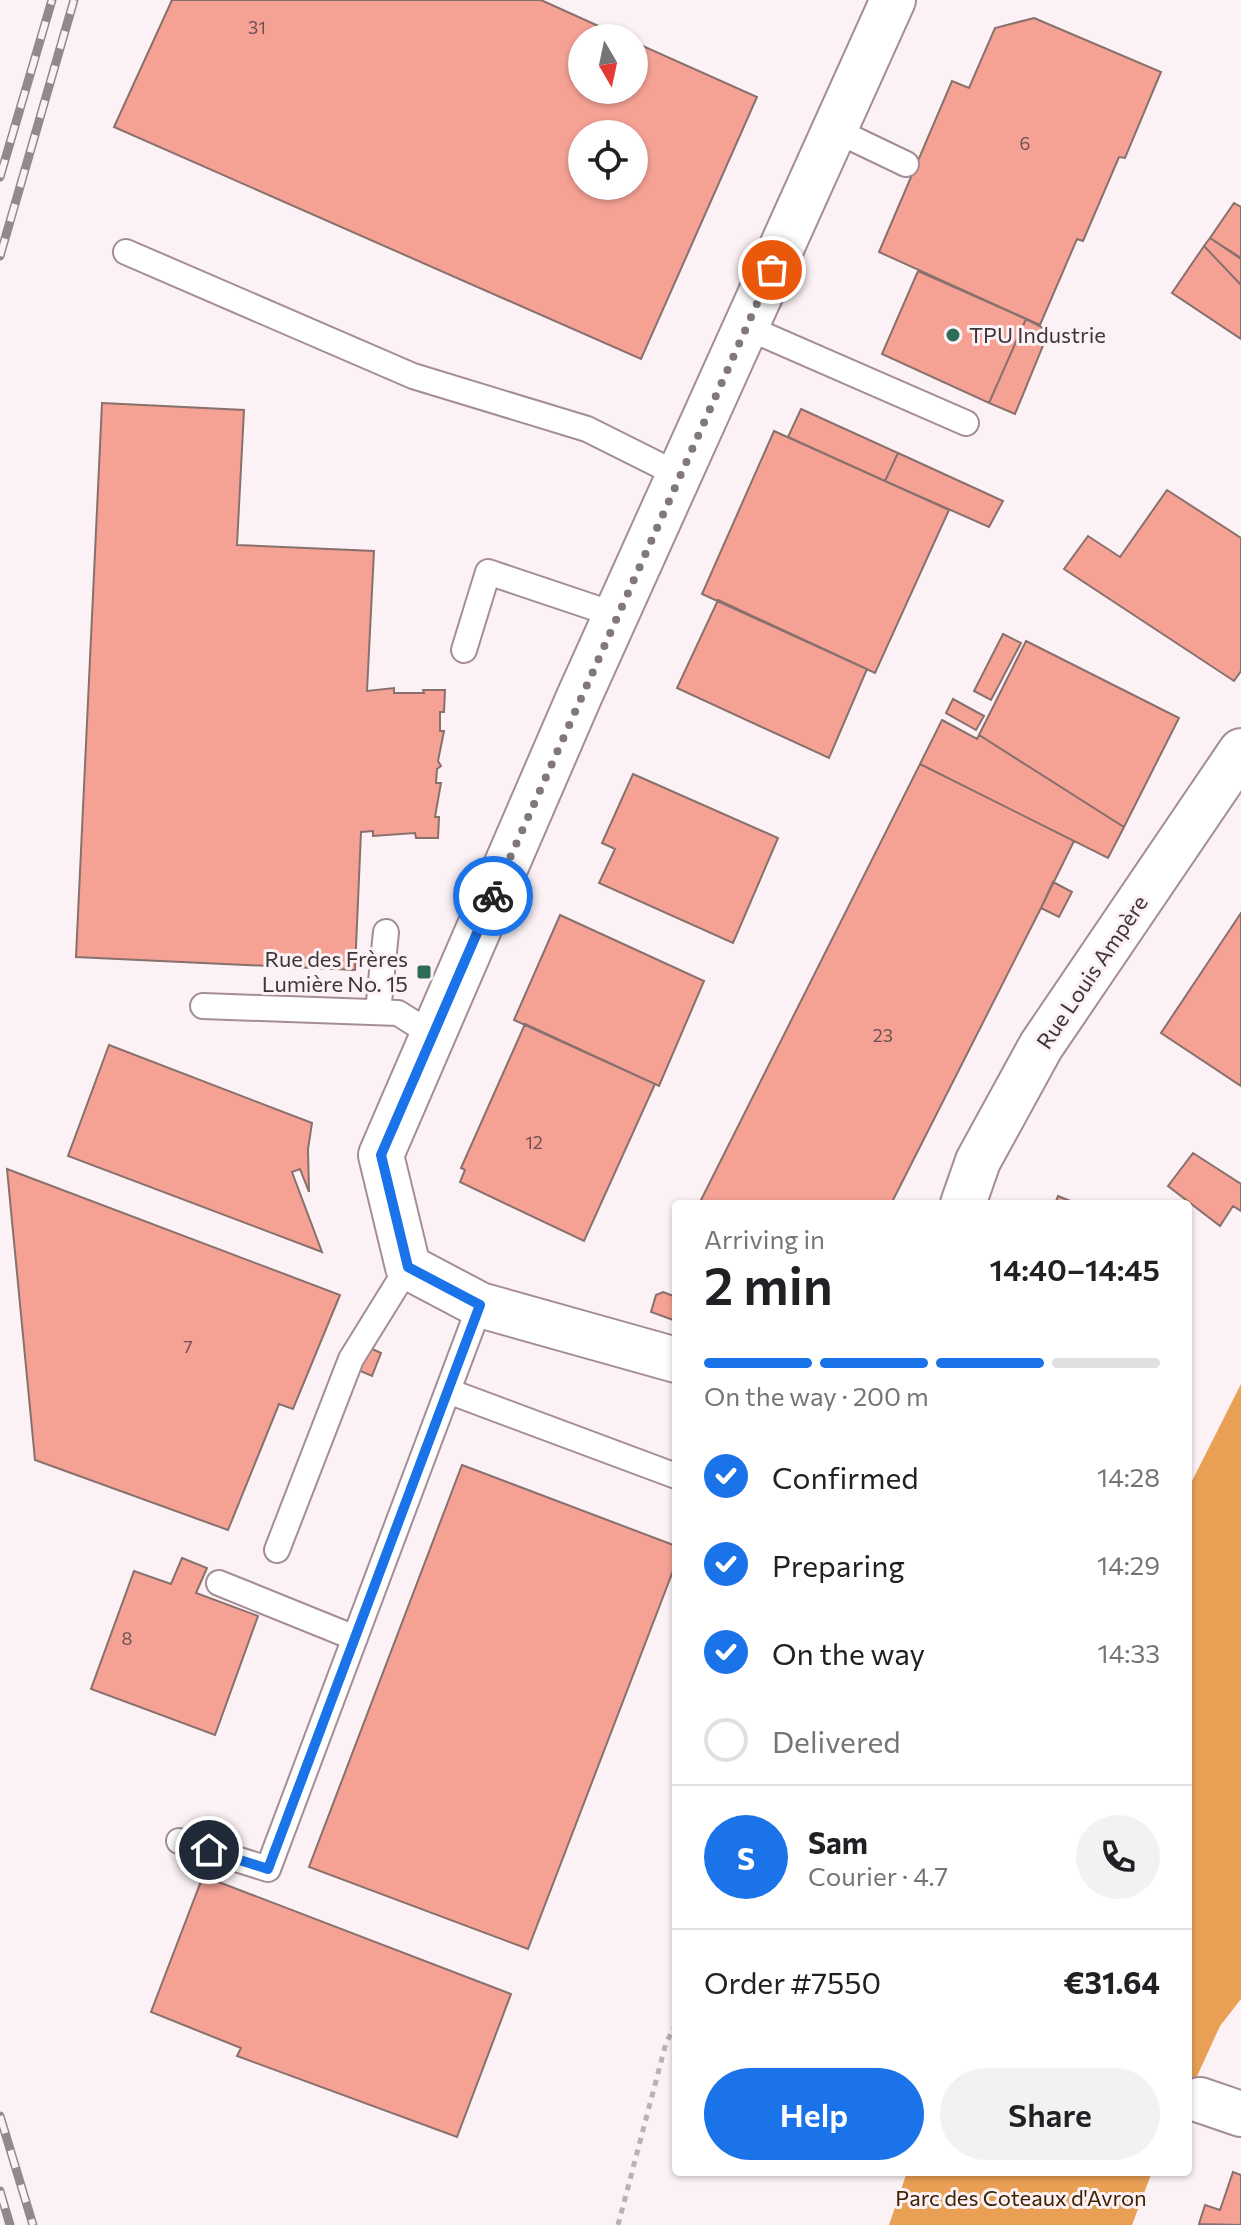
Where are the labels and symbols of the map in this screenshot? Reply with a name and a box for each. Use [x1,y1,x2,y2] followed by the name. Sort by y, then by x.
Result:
[248,16,266,38] house number: 31
[568,24,648,104] north arrow
[1020,132,1030,154] house number: 6
[738,236,806,304] pin
[969,321,1106,348] place label: TPU Industrie
[944,326,962,344] marker: TPU Industrie
[453,856,533,936] courier
[1030,890,1153,1054] street label: Rue Louis Ampère
[262,945,408,997] place label: Rue des Frères Lumière No. 15
[415,963,433,981] marker: Rue des Frères Lumière No. 15
[873,1024,893,1046] house number: 23
[525,1131,543,1153] house number: 12
[183,1335,193,1357] house number: 7
[122,1627,133,1649] house number: 8
[175,1816,243,1884] pin
[895,2184,1147,2211] park label: Parc des Coteaux d'Avron

